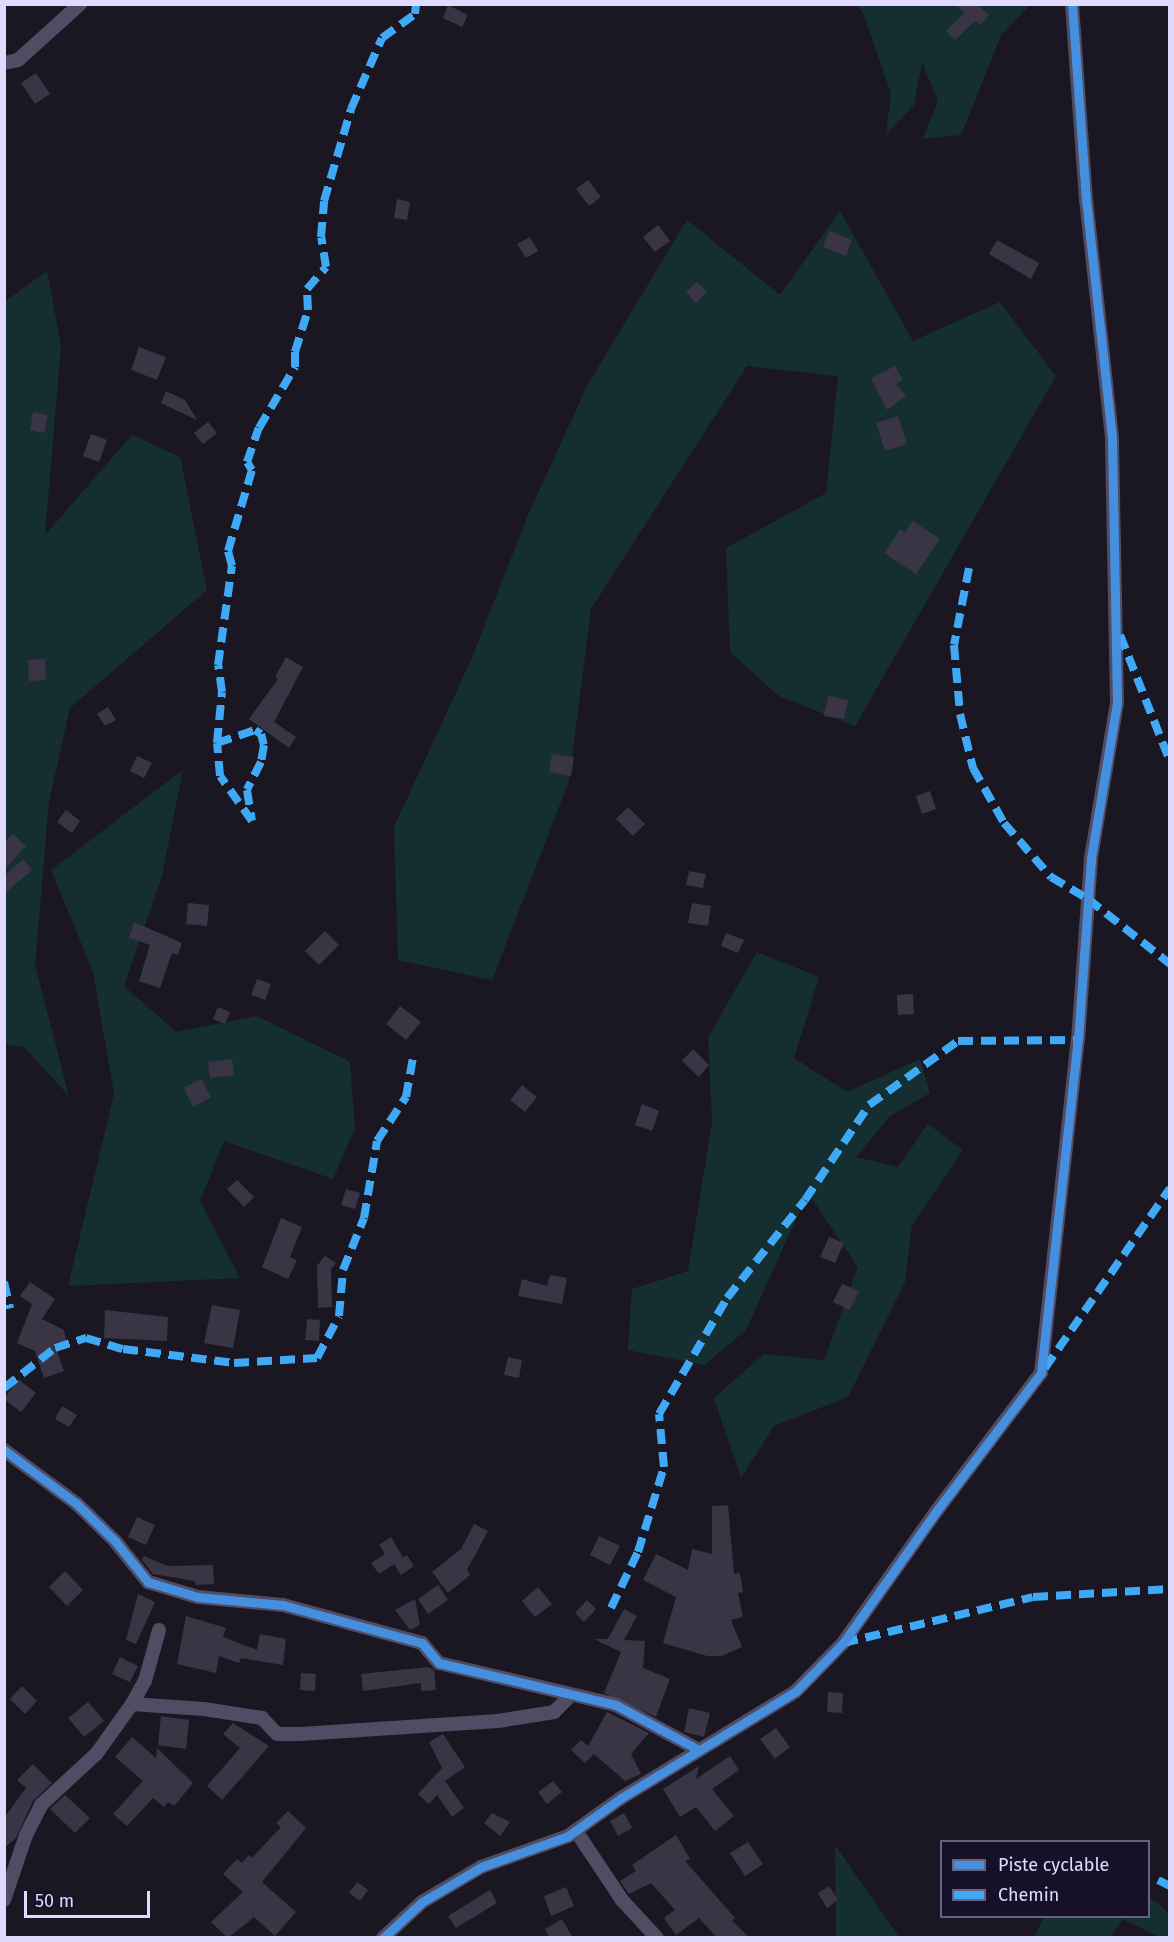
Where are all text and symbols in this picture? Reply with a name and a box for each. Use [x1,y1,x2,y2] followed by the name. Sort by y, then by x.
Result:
[940,1840,1150,1918] legend
[998,1854,1109,1876] text: Piste cyclable
[27,1879,153,1917] scale bar
[998,1884,1059,1906] text: Chemin
[35,1890,74,1912] text: 50 m

